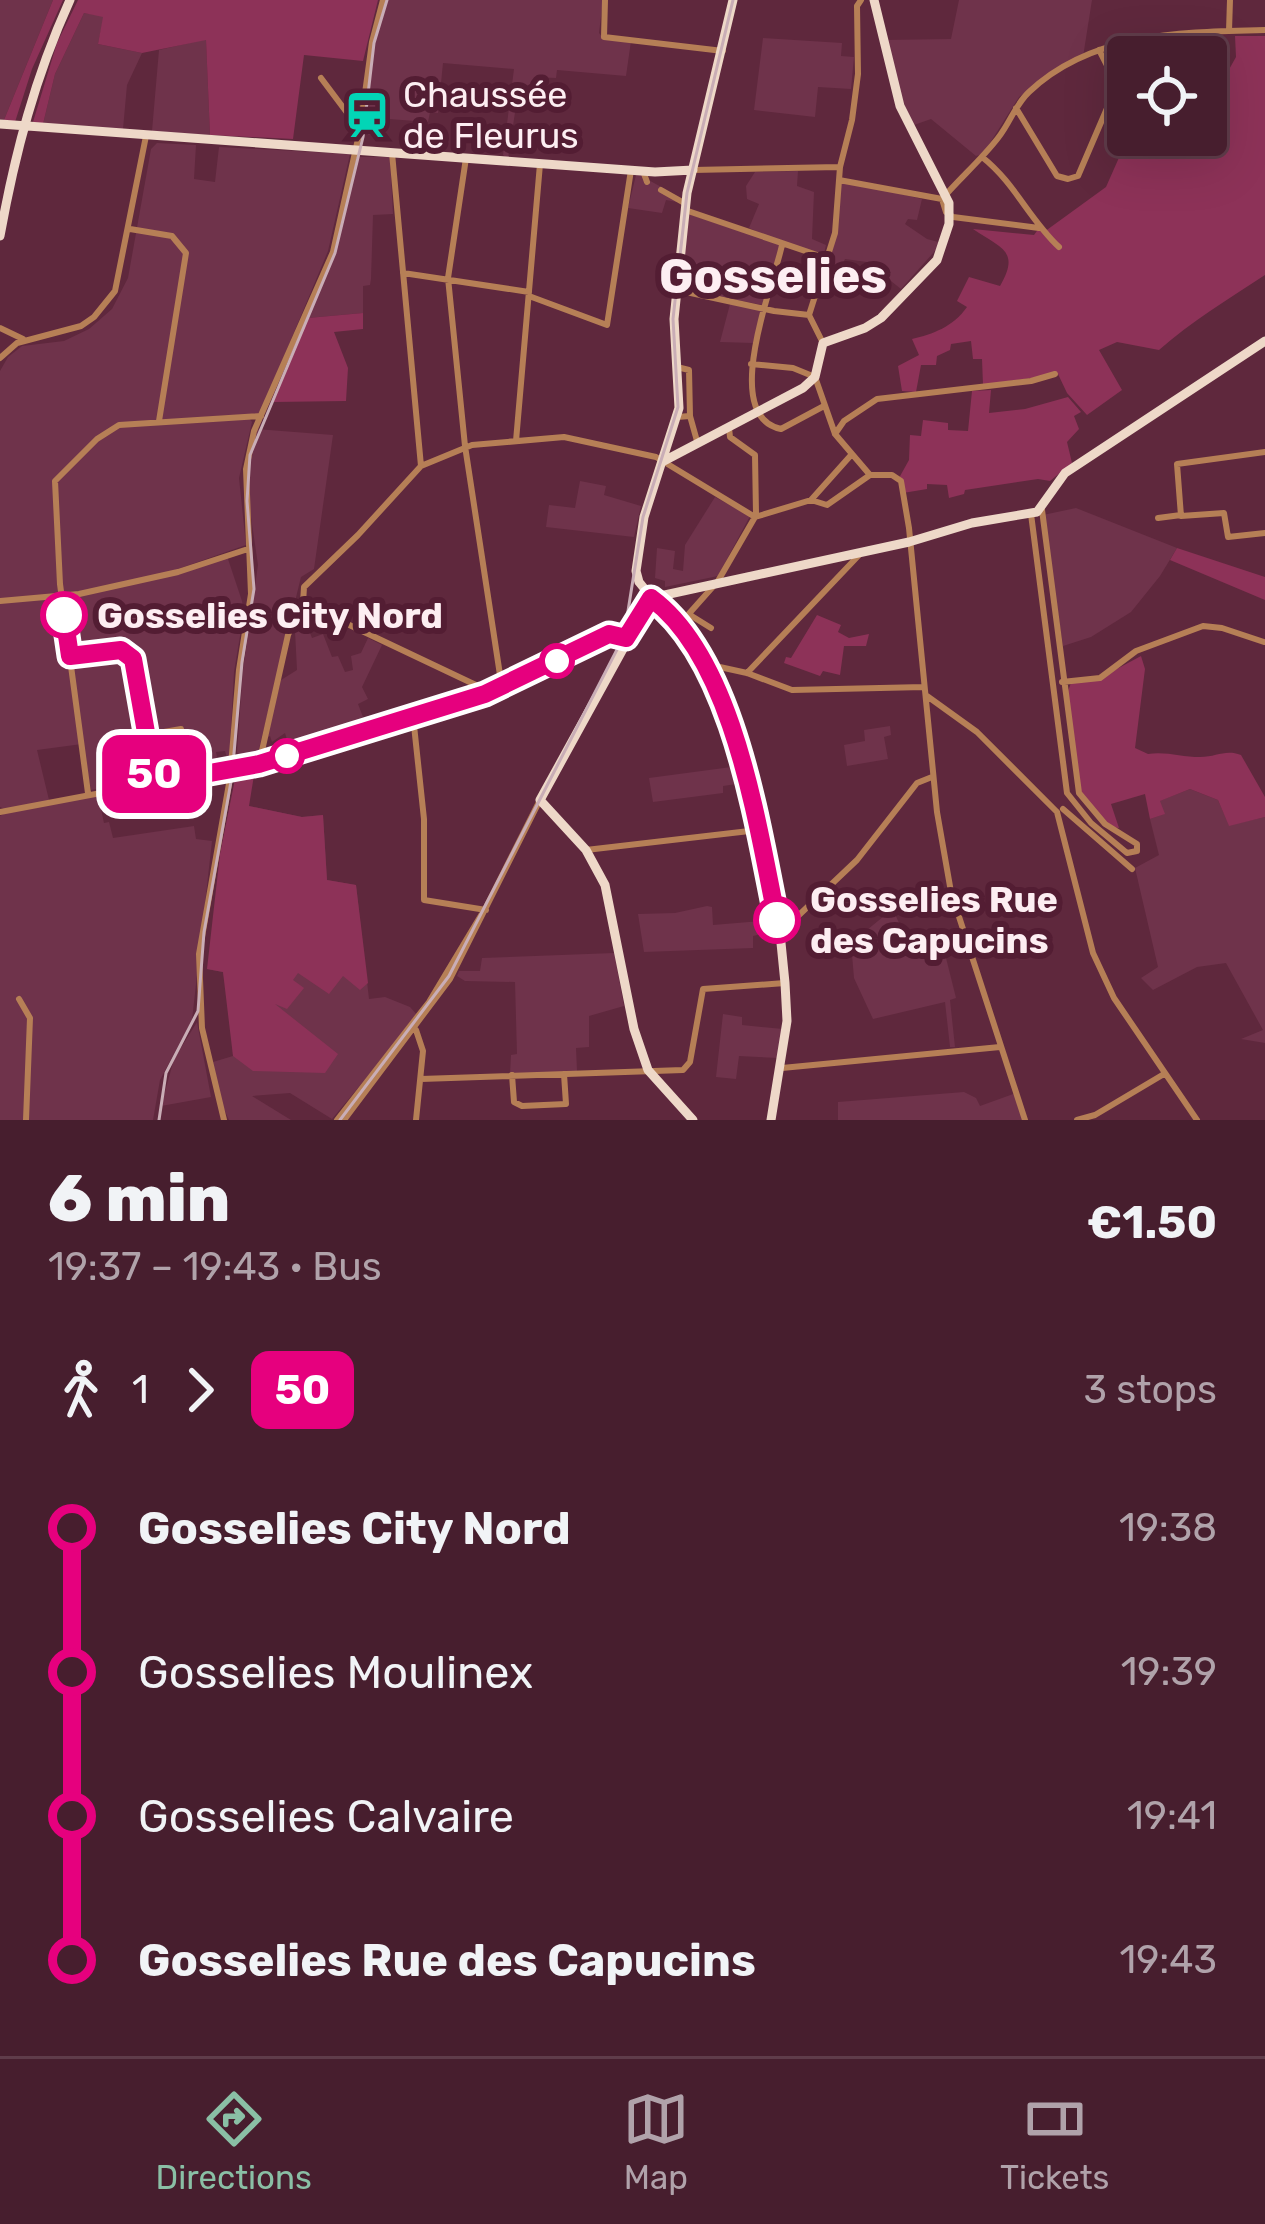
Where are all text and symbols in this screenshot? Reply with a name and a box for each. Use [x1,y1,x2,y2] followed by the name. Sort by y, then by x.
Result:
[1107,36,1227,156] map controls
[1107,36,1227,156] button: locate
[403,73,579,157] place label: Chaussée de Fleurus
[342,90,392,140] station icon: Chaussée de Fleurus
[659,248,887,305] district label: Gosselies
[42,593,86,637] marker: Gosselies City Nord
[97,594,443,637] place label: Gosselies City Nord
[541,645,573,677] unlabelled marker
[100,735,208,813] line badge: 50
[271,740,303,772] unlabelled marker
[126,749,182,799] text: 50
[810,878,1058,962] place label: Gosselies Rue des Capucins
[755,898,799,942] marker: Gosselies Rue des Capucins
[48,1159,230,1238] text: 6 min
[1087,1196,1217,1249] text: €1.50
[48,1244,382,1290] text: 19:37 – 19:43 · Bus
[48,1357,114,1423] icon: walk
[167,1357,233,1423] icon: forward
[275,1365,330,1415] text: 50
[132,1367,149,1413] text: 1
[1083,1367,1217,1413] text: 3 stops
[138,1502,571,1555] text: Gosselies City Nord
[1119,1505,1217,1551] text: 19:38
[138,1646,533,1699] text: Gosselies Moulinex
[1121,1649,1217,1695] text: 19:39
[138,1790,514,1843] text: Gosselies Calvaire
[1127,1793,1217,1839] text: 19:41
[138,1934,756,1987] text: Gosselies Rue des Capucins
[1120,1937,1217,1983] text: 19:43
[156,2086,312,2197] tab: Directions
[623,2086,689,2197] tab: Map
[1000,2086,1109,2197] tab: Tickets

